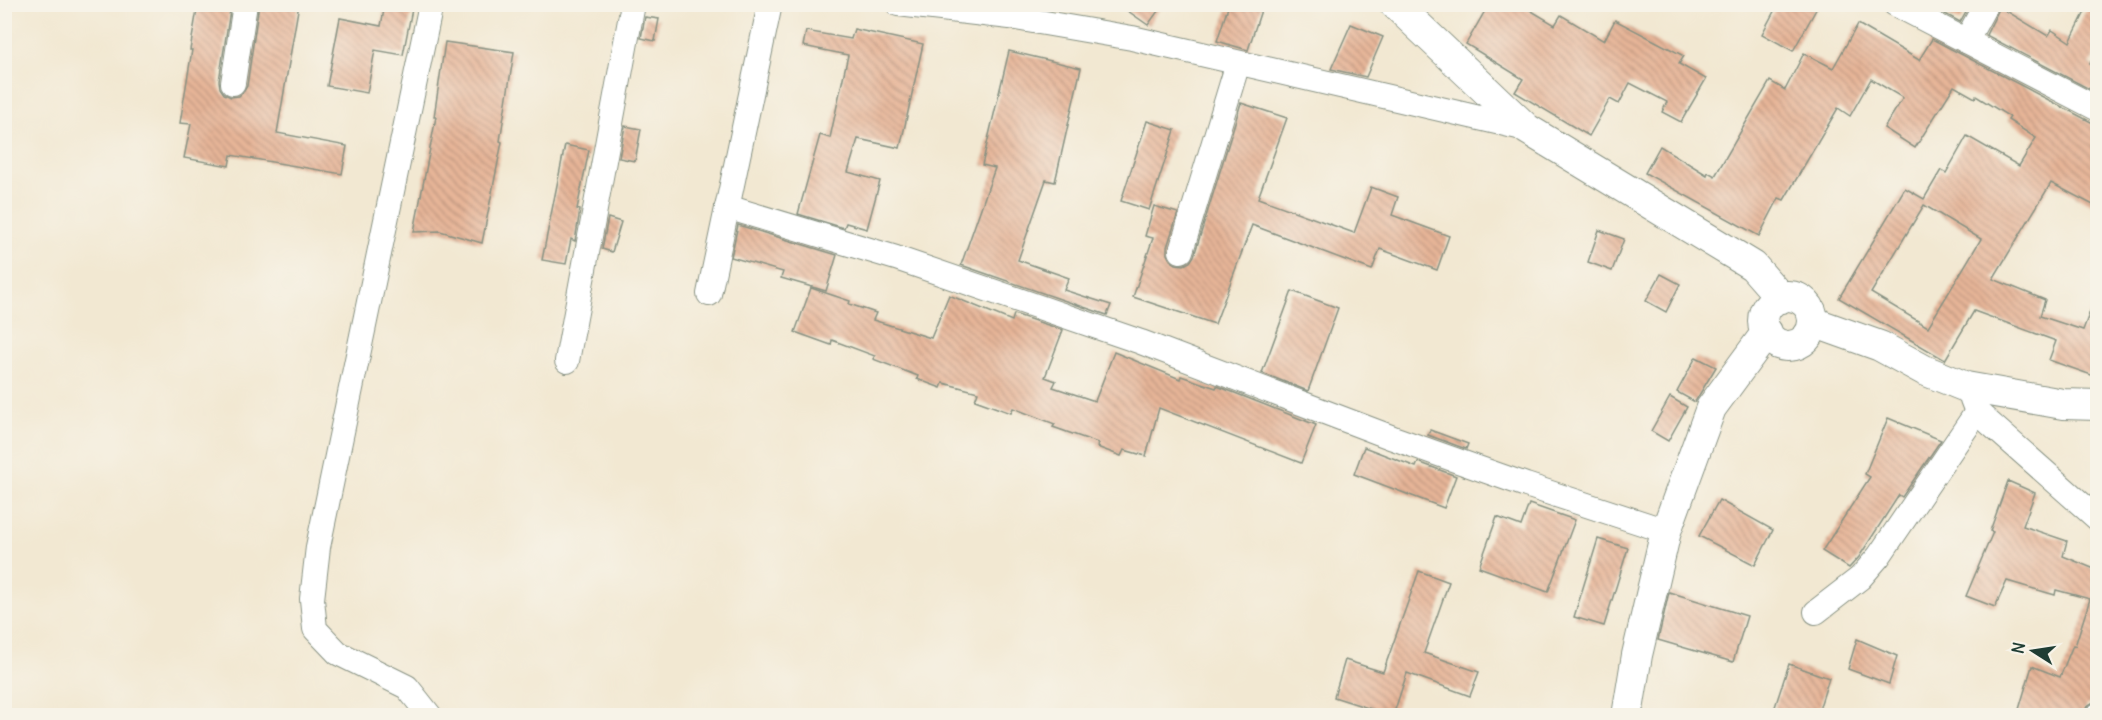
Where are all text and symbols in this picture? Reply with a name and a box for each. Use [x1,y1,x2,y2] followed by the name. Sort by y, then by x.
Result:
[2003,621,2063,681] north arrow
[2007,640,2029,655] text: N

